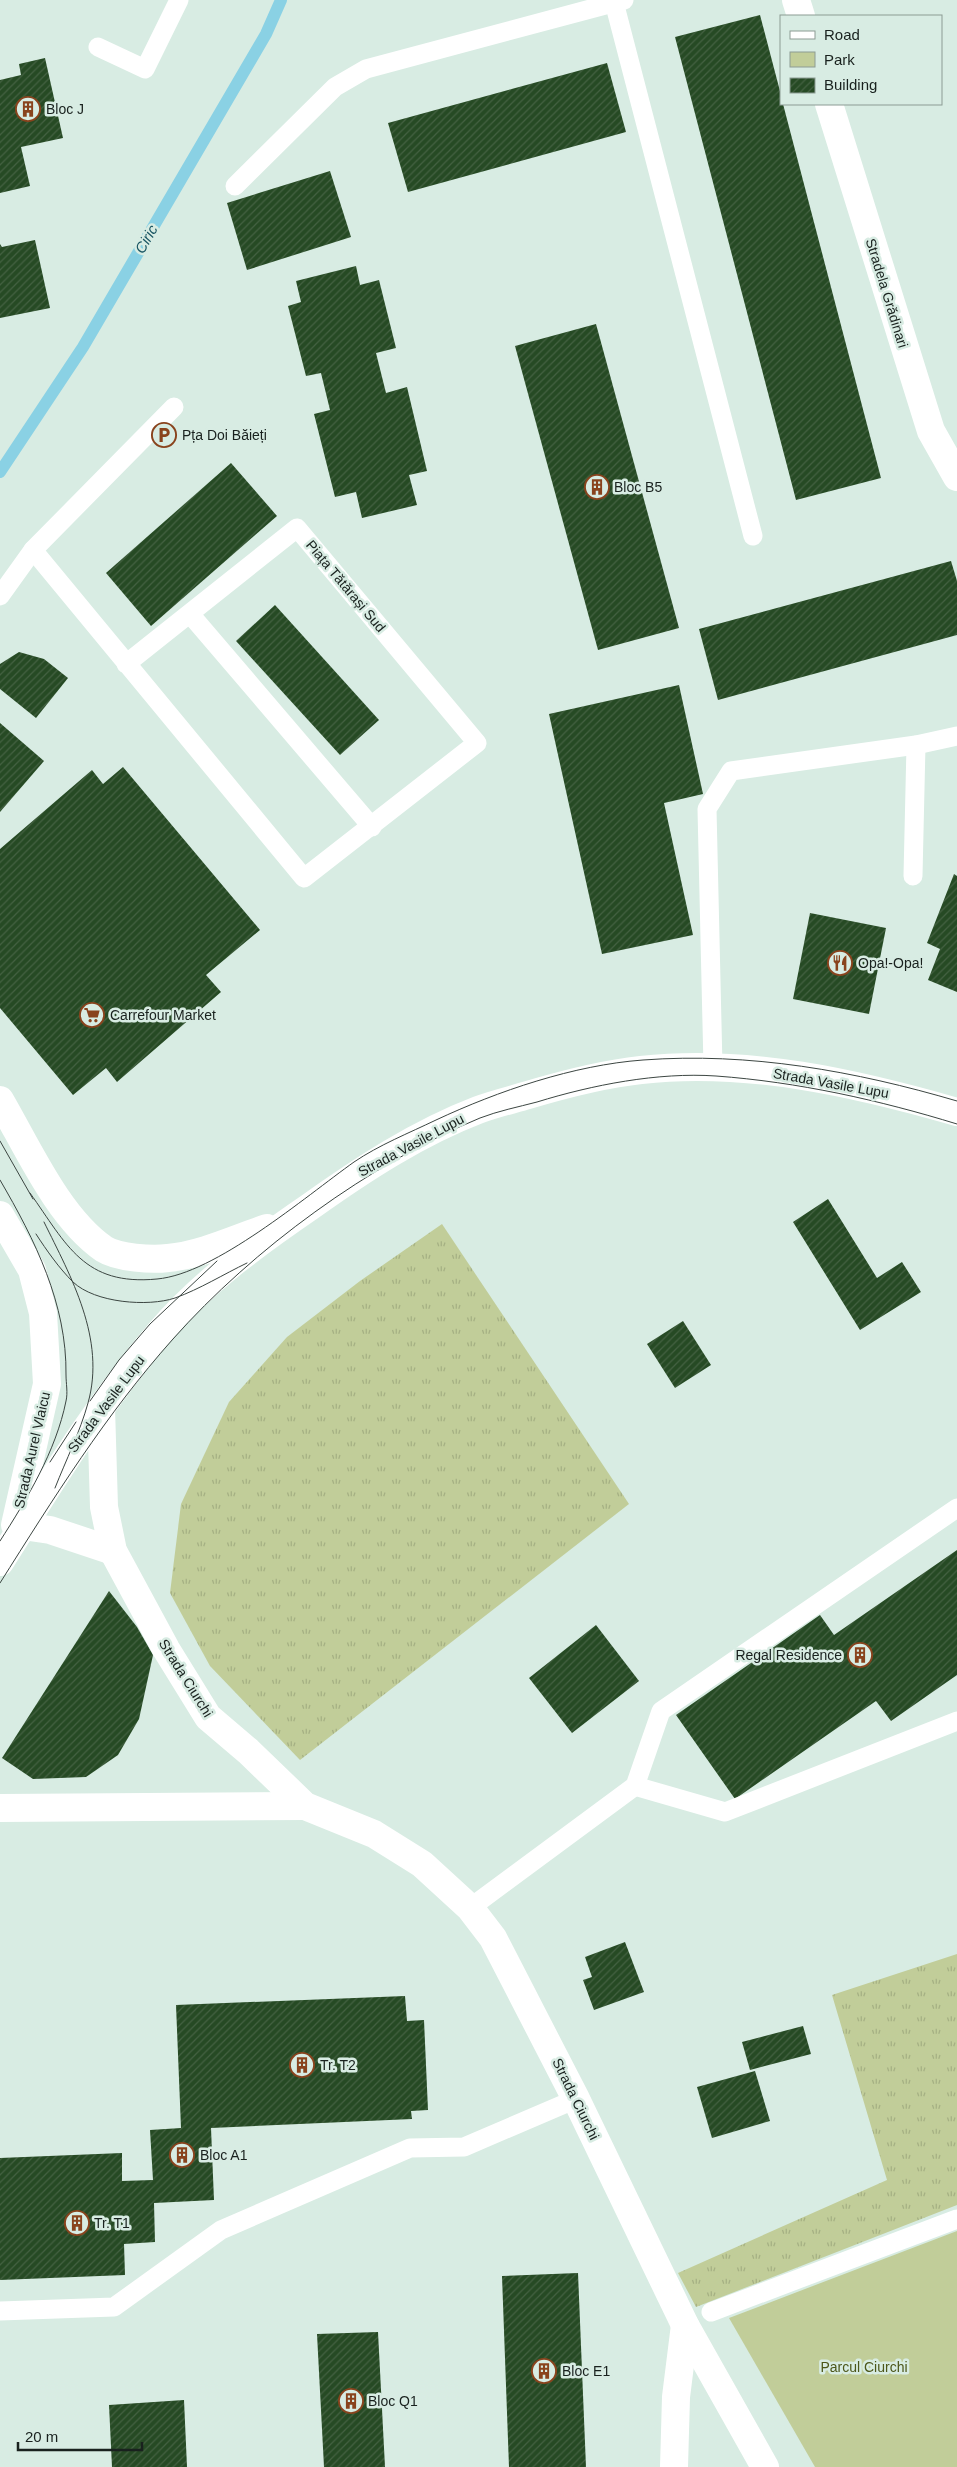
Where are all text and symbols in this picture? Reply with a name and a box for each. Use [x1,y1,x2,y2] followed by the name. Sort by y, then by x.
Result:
[780,15,942,105] legend
[824,26,860,43] text: Road
[824,51,855,68] text: Park
[824,76,877,93] text: Building
[15,96,41,122] building icon: Bloc J
[46,101,84,117] place label: Bloc J
[131,221,161,256] water label: Ciric
[863,236,911,350] street label: Stradela Grădinari
[151,422,177,448] parking icon: Pța Doi Băieți
[182,427,267,443] place label: Pța Doi Băieți
[584,474,610,500] building icon: Bloc B5
[614,479,662,495] place label: Bloc B5
[303,537,389,635] street label: Piața Tătărași Sud
[827,950,853,976] restaurant icon: Opa!-Opa!
[858,955,923,971] place label: Opa!-Opa!
[79,1002,105,1028] supermarket icon: Carrefour Market
[110,1007,216,1023] place label: Carrefour Market
[772,1065,890,1101] street label: Strada Vasile Lupu
[355,1110,467,1180] street label: Strada Vasile Lupu
[64,1352,148,1456] street label: Strada Vasile Lupu
[11,1390,53,1510] street label: Strada Aurel Vlaicu
[156,1636,216,1720] street label: Strada Ciurchi
[847,1642,873,1668] building icon: Regal Residence
[735,1647,842,1663] place label: Regal Residence
[289,2052,315,2078] building icon: Tr. T2
[549,2056,603,2142] street label: Strada Ciurchi
[320,2057,356,2073] place label: Tr. T2
[169,2142,195,2168] building icon: Bloc A1
[200,2147,248,2163] place label: Bloc A1
[64,2210,90,2236] building icon: Tr. T1
[94,2215,130,2231] place label: Tr. T1
[531,2358,557,2384] building icon: Bloc E1
[820,2359,908,2375] park label: Parcul Ciurchi
[562,2363,610,2379] place label: Bloc E1
[338,2388,364,2414] building icon: Bloc Q1
[368,2393,418,2409] place label: Bloc Q1
[18,2420,141,2452] scale bar
[25,2428,58,2445] text: 20 m

